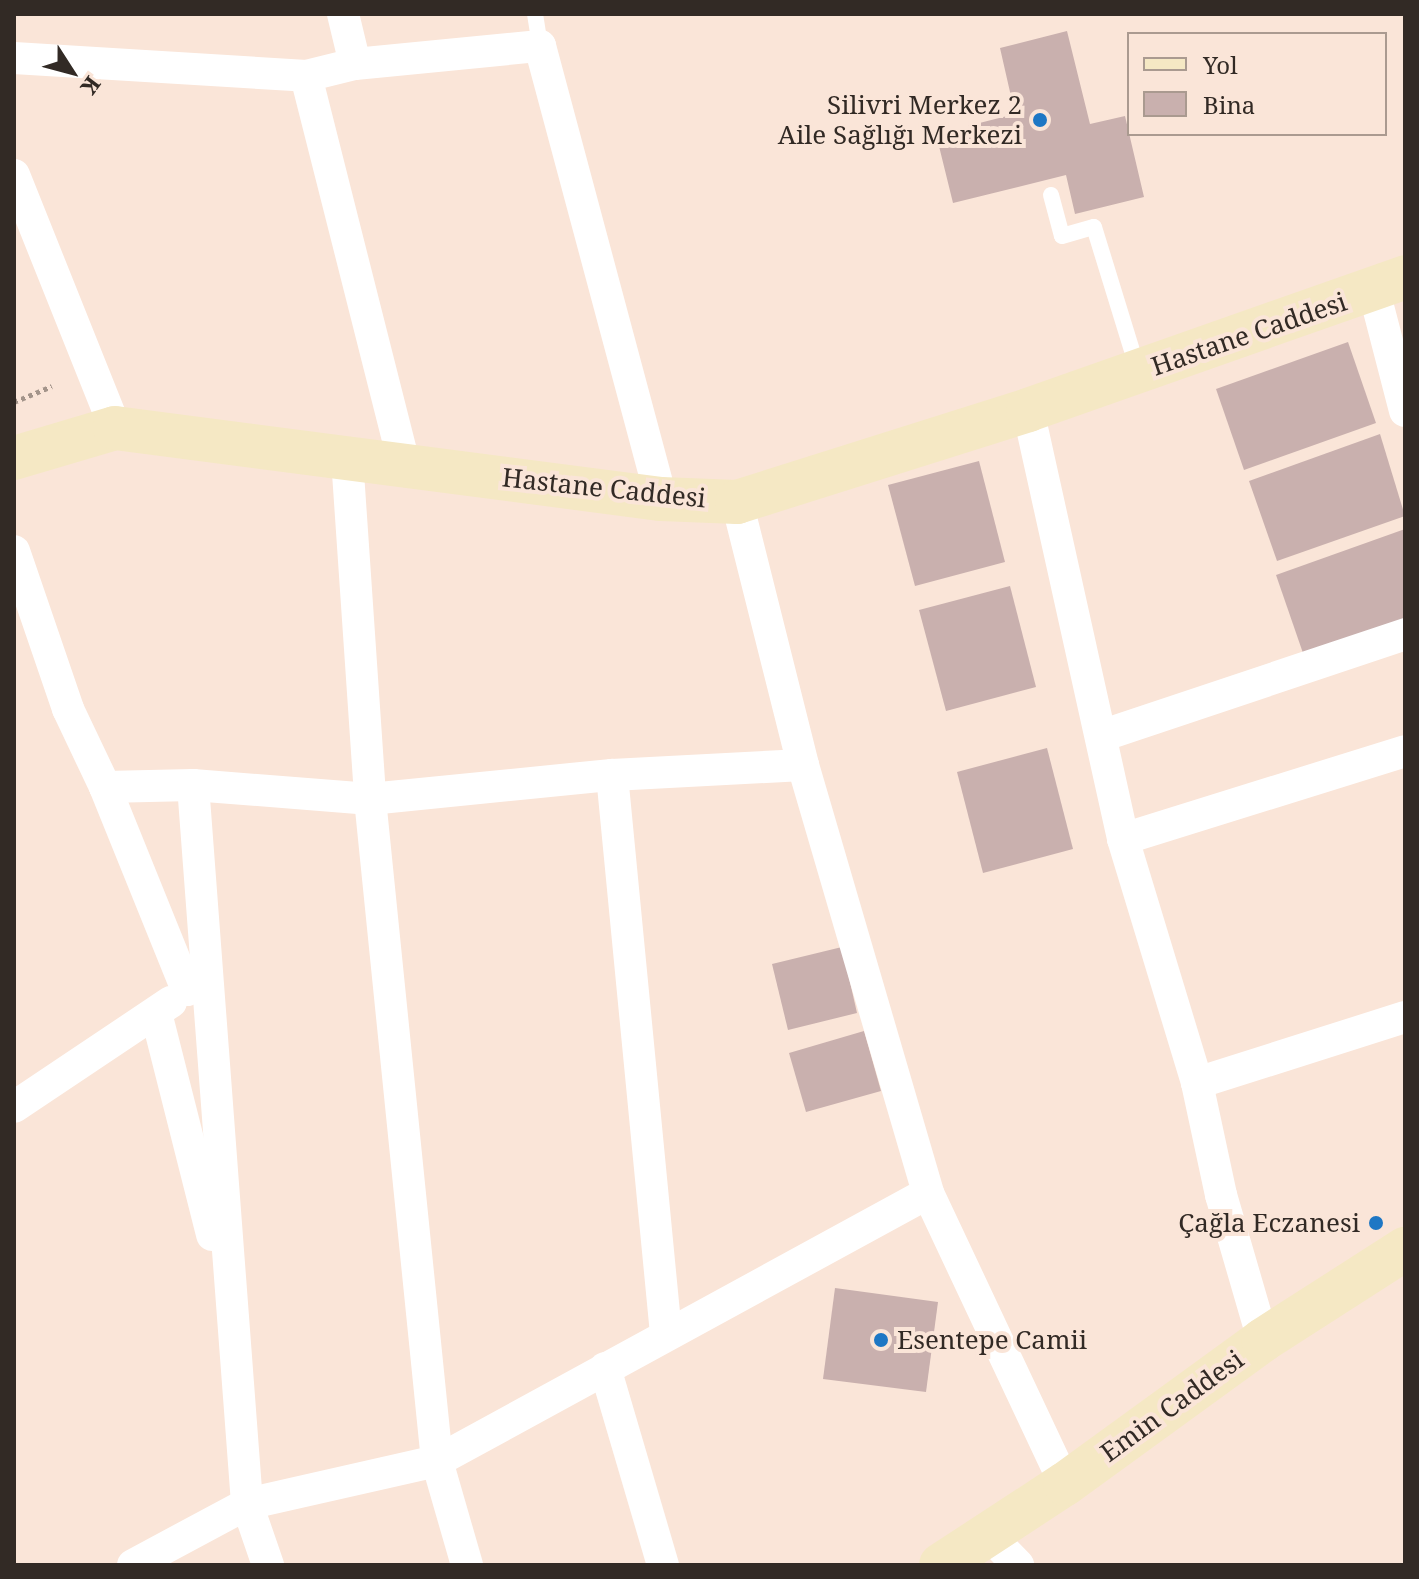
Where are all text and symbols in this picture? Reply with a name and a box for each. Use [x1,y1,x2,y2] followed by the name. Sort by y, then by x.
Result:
[32,32,112,112] north arrow
[1127,32,1387,136] legend
[1203,48,1238,81] text: Yol
[75,71,108,101] text: K
[1203,88,1255,121] text: Bina
[778,89,1022,150] place label: Silivri Merkez 2 Aile Sağlığı Merkezi
[1029,109,1051,131] marker: Silivri Merkez 2 Aile Sağlığı Merkezi
[1147,286,1351,382] street label: Hastane Caddesi
[501,462,707,514] street label: Hastane Caddesi
[1178,1207,1360,1239] place label: Çağla Eczanesi
[1367,1214,1385,1232] marker: Çağla Eczanesi
[897,1324,1087,1356] place label: Esentepe Camii
[872,1331,890,1349] marker: Esentepe Camii
[1094,1344,1250,1468] street label: Emin Caddesi

